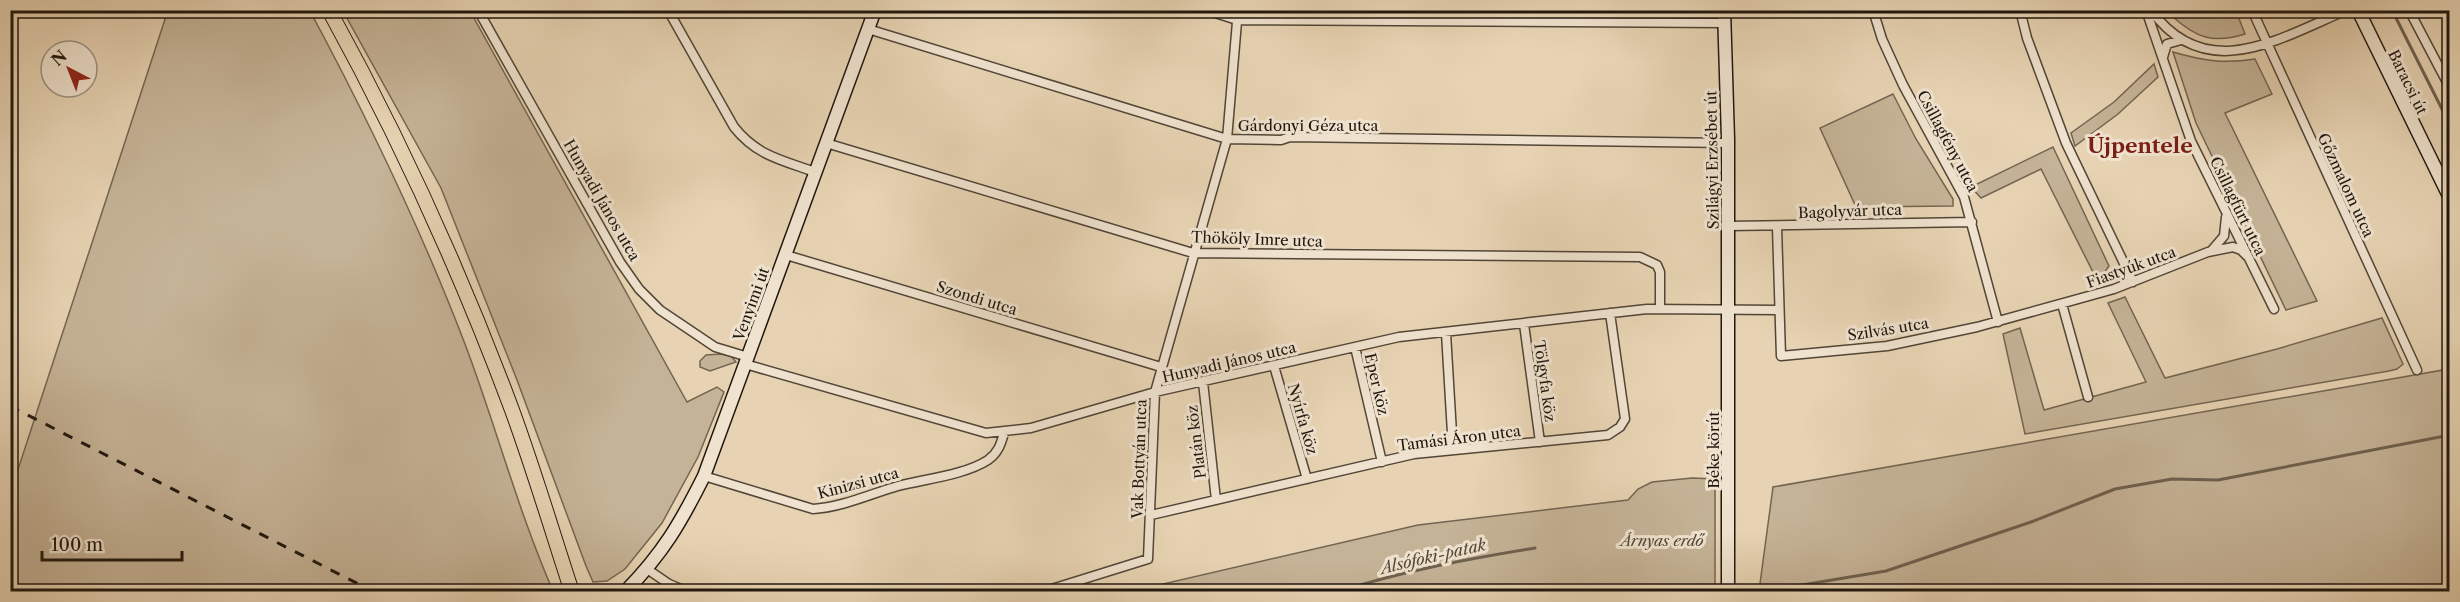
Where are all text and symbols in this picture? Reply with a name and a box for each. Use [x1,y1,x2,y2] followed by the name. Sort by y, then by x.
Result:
[39,39,99,99] north arrow
[47,46,71,70] text: N
[2384,46,2432,118] street label: Baracsi út
[1913,87,1983,195] street label: Csillagfény utca
[1701,90,1723,230] street label: Szilágyi Erzsébet út
[1238,116,1378,135] street label: Gárdonyi Géza utca
[2314,130,2378,240] street label: Gőzmalom utca
[2087,133,2193,158] district label: Újpentele
[560,136,644,264] street label: Hunyadi János utca
[2206,153,2270,259] street label: Csillagfürt utca
[1798,200,1902,222] street label: Bagolyvár utca
[1191,227,1323,251] street label: Thököly Imre utca
[2084,242,2178,292] street label: Fiastyúk utca
[729,264,773,344] street label: Venyimi út
[934,277,1020,319] street label: Szondi utca
[1846,313,1930,345] street label: Szilvás utca
[1160,337,1298,387] street label: Hunyadi János utca
[1530,339,1560,423] street label: Tölgyfa köz
[1361,351,1393,417] street label: Eper köz
[1284,381,1322,457] street label: Nyírfa köz
[1127,399,1151,520] street label: Vak Bottyán utca
[1182,404,1210,480] street label: Platán köz
[1704,411,1723,489] street label: Béke körút
[1396,421,1522,455] street label: Tamási Áron utca
[815,463,901,503] street label: Kinizsi utca
[42,524,182,562] scale bar
[1618,531,1705,550] park label: Árnyas erdő
[51,534,103,556] text: 100 m
[1375,534,1488,579] water label: Alsófoki-patak

